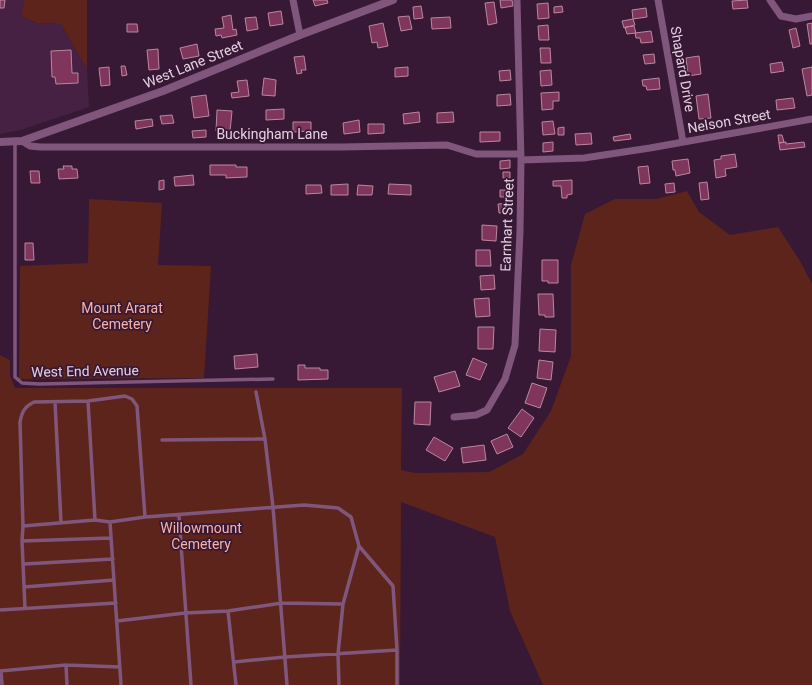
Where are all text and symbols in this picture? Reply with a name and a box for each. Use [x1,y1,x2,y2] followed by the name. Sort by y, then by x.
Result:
[668,25,698,113] street label: Shapard Drive
[141,37,245,91] street label: West Lane Street
[686,106,772,136] street label: Nelson Street
[216,126,328,142] street label: Buckingham Lane
[497,178,517,272] street label: Earnhart Street
[81,300,163,332] park label: Mount Ararat Cemetery
[31,362,139,380] street label: West End Avenue
[160,520,242,552] park label: Willowmount Cemetery

